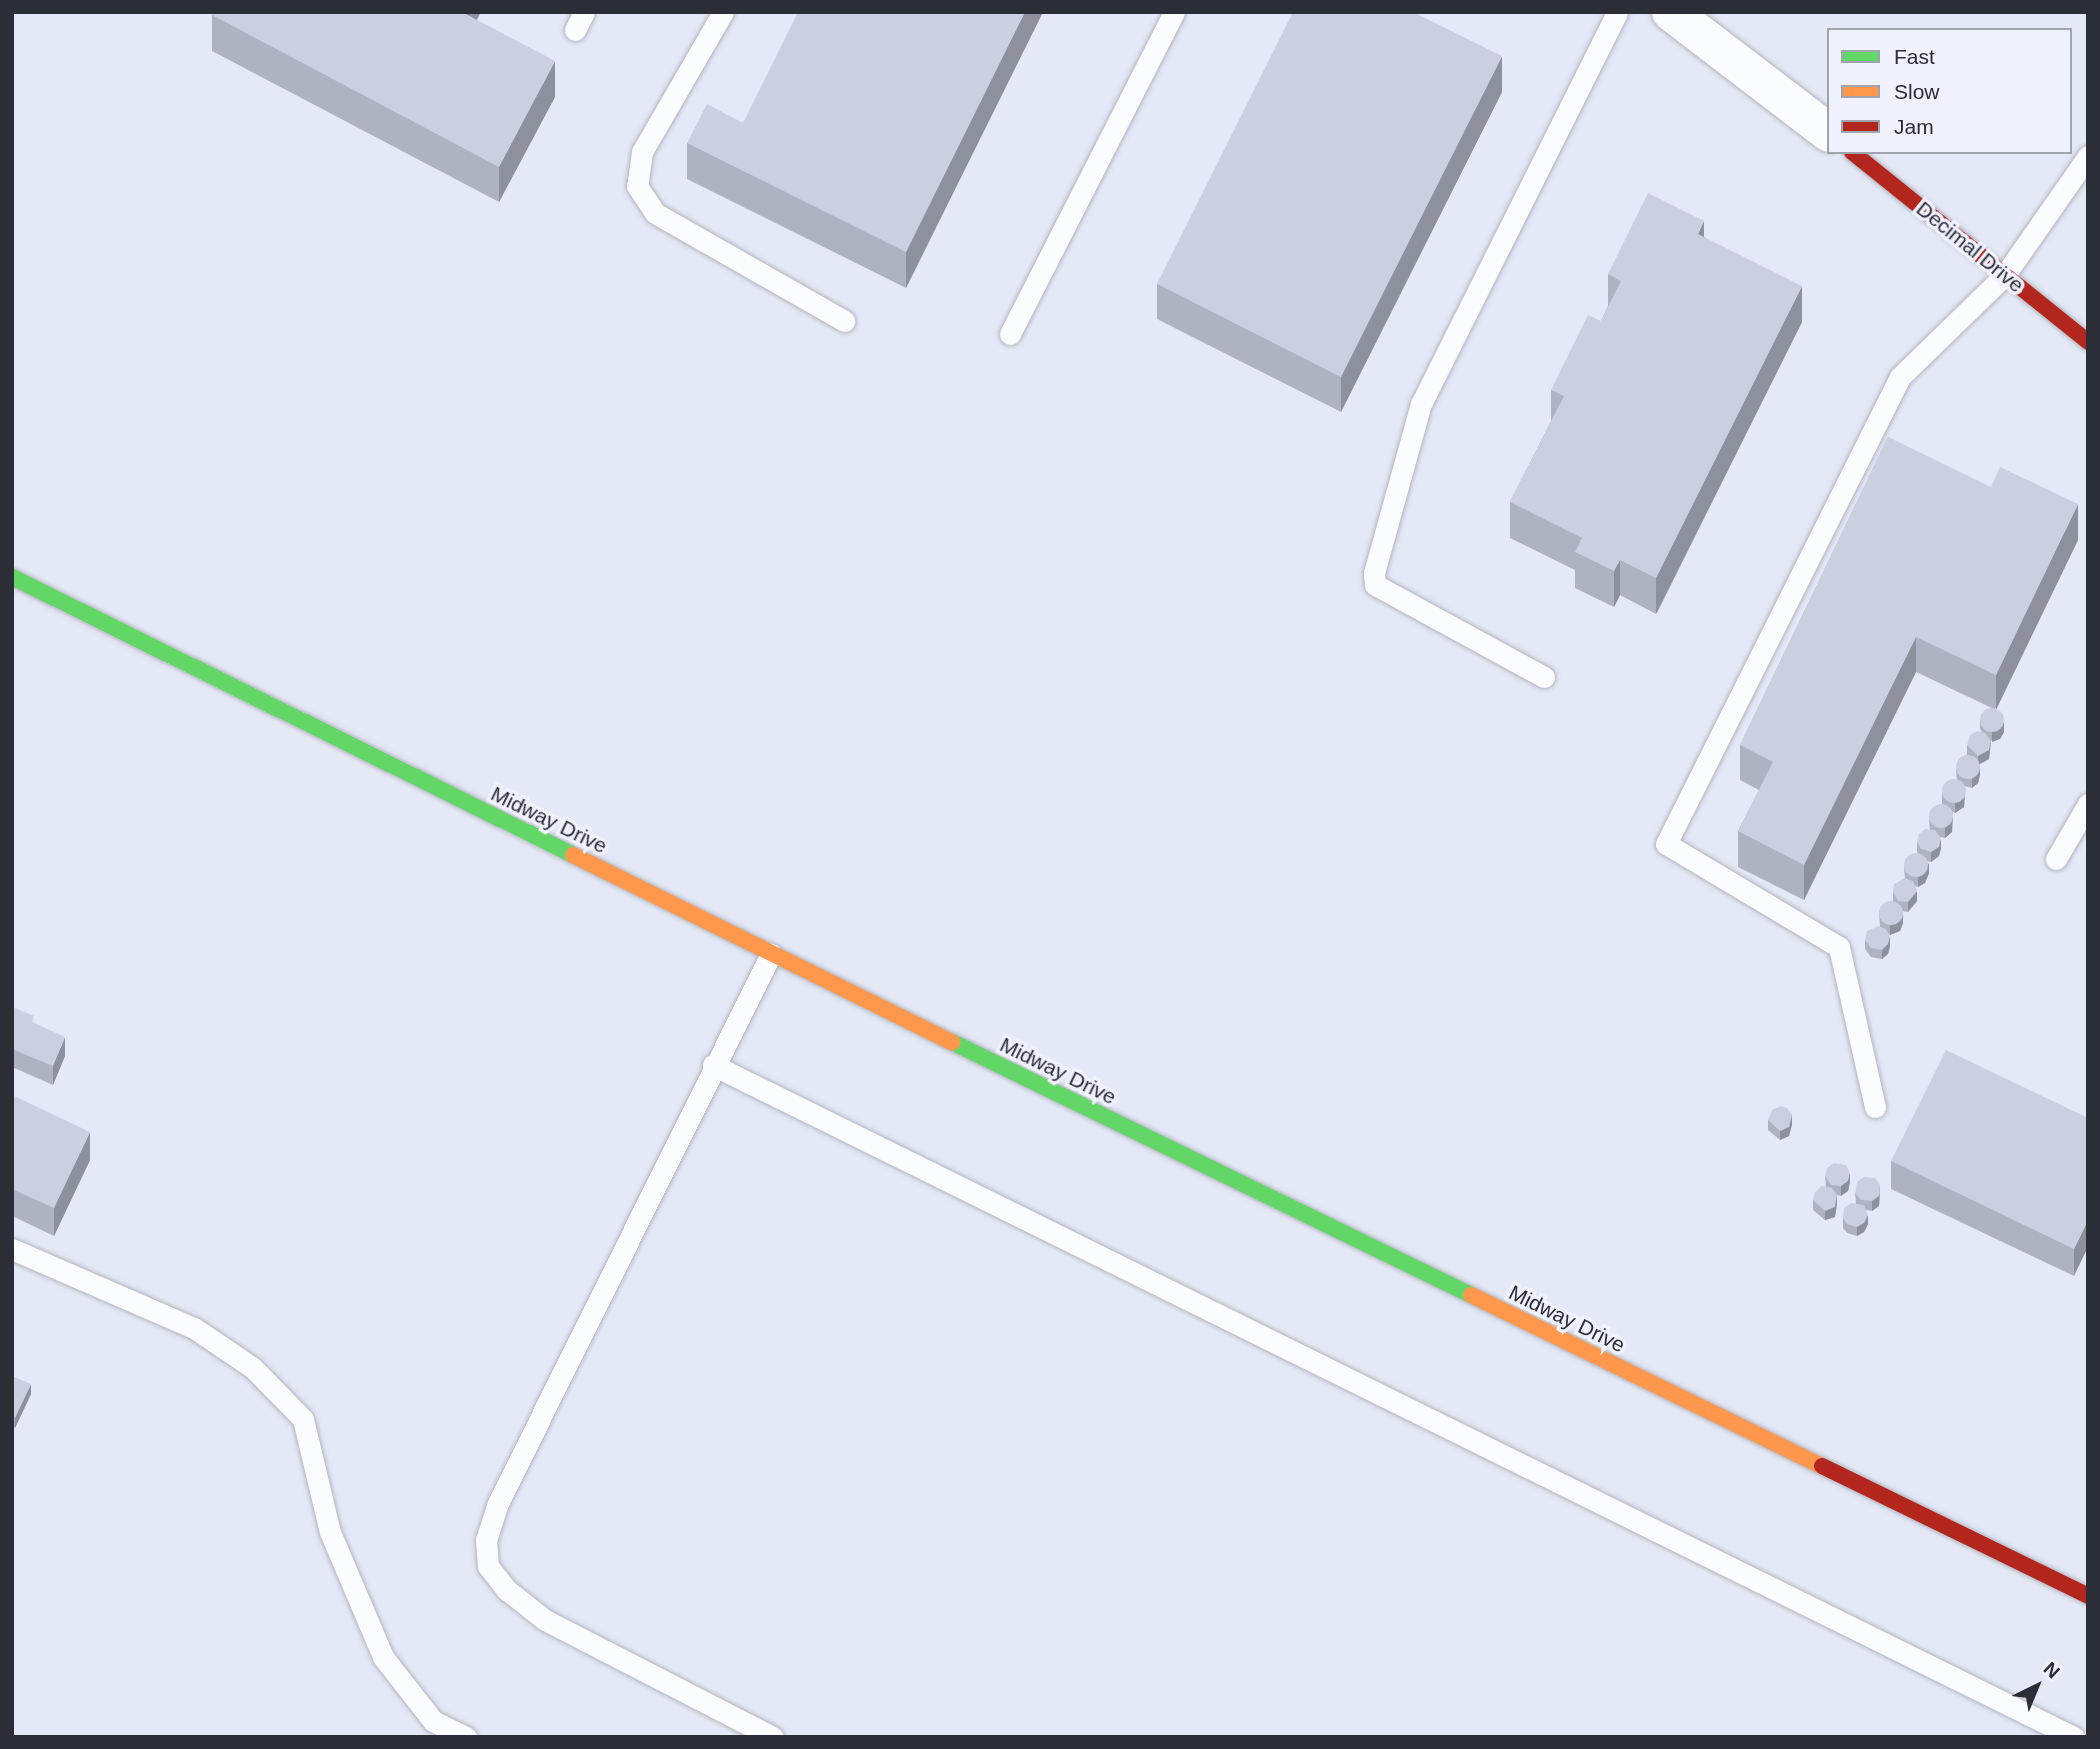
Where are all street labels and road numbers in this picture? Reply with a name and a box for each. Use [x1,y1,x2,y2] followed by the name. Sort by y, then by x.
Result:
[1911,196,2029,298] street label: Decimal Drive
[487,781,611,859] street label: Midway Drive
[996,1032,1120,1110] street label: Midway Drive
[1505,1280,1629,1358] street label: Midway Drive

